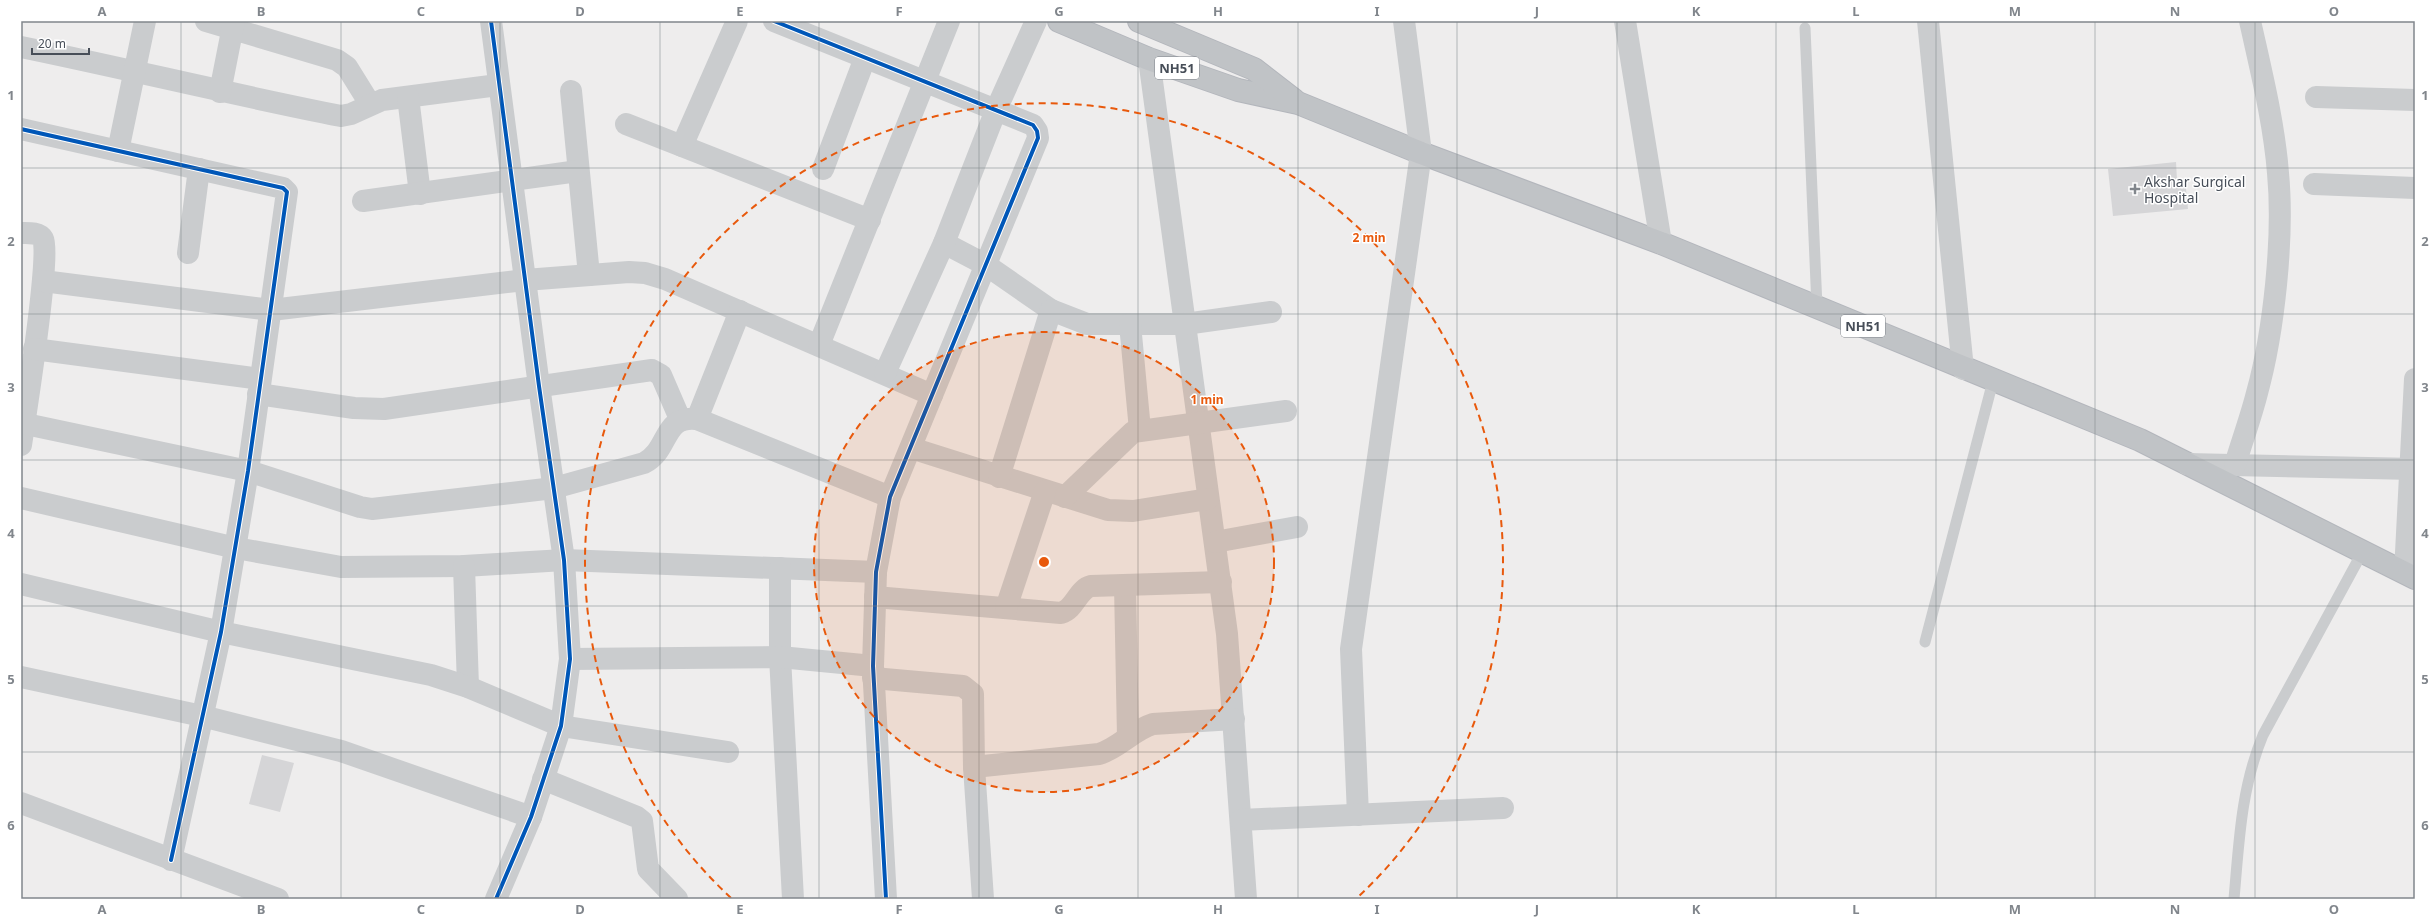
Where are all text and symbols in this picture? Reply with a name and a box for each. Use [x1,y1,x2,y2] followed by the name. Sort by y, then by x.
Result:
[98,2,107,20] text: A
[257,2,265,20] text: B
[417,2,425,20] text: C
[575,2,585,20] text: D
[736,2,744,20] text: E
[895,2,903,20] text: F
[1054,2,1064,20] text: G
[1213,2,1223,20] text: H
[1374,2,1380,20] text: I
[1534,2,1539,20] text: J
[1692,2,1701,20] text: K
[1852,2,1860,20] text: L
[2009,2,2021,20] text: M
[2170,2,2180,20] text: N
[2329,2,2339,20] text: O
[32,30,89,56] scale bar
[38,35,66,52] text: 20 m
[1155,57,1199,79] road number: NH51
[7,86,15,104] text: 1
[2421,86,2429,104] text: 1
[2144,172,2245,207] place label: Akshar Surgical Hospital
[2129,183,2141,195] marker: Akshar Surgical Hospital
[1352,229,1386,246] text: 2 min
[7,232,15,250] text: 2
[2421,232,2429,250] text: 2
[1841,315,1885,337] road number: NH51
[7,378,15,396] text: 3
[2421,378,2429,396] text: 3
[1190,391,1224,408] text: 1 min
[7,524,15,542] text: 4
[2421,524,2429,542] text: 4
[1037,555,1051,569] centre of rings
[7,670,15,688] text: 5
[2421,670,2429,688] text: 5
[7,816,15,834] text: 6
[2421,816,2429,834] text: 6
[98,900,107,918] text: A
[257,900,265,918] text: B
[417,900,425,918] text: C
[575,900,585,918] text: D
[736,900,744,918] text: E
[895,900,903,918] text: F
[1054,900,1064,918] text: G
[1213,900,1223,918] text: H
[1374,900,1380,918] text: I
[1534,900,1539,918] text: J
[1692,900,1701,918] text: K
[1852,900,1860,918] text: L
[2009,900,2021,918] text: M
[2170,900,2180,918] text: N
[2329,900,2339,918] text: O

